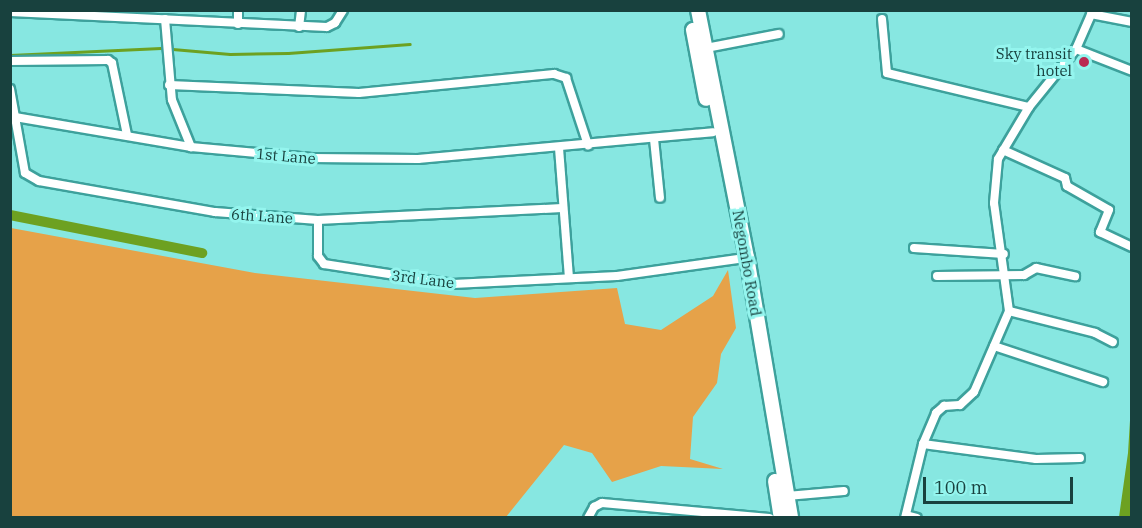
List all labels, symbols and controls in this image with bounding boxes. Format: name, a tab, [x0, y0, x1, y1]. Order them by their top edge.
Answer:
place label: Sky transit hotel	[996, 44, 1072, 79]
marker: Sky transit hotel	[1077, 55, 1091, 69]
street label: 1st Lane	[255, 144, 317, 168]
street label: 6th Lane	[231, 205, 293, 227]
street label: Negombo Road	[729, 209, 765, 317]
street label: 3rd Lane	[391, 266, 455, 292]
scale bar	[926, 465, 1076, 503]
text: 100 m	[934, 476, 988, 499]

